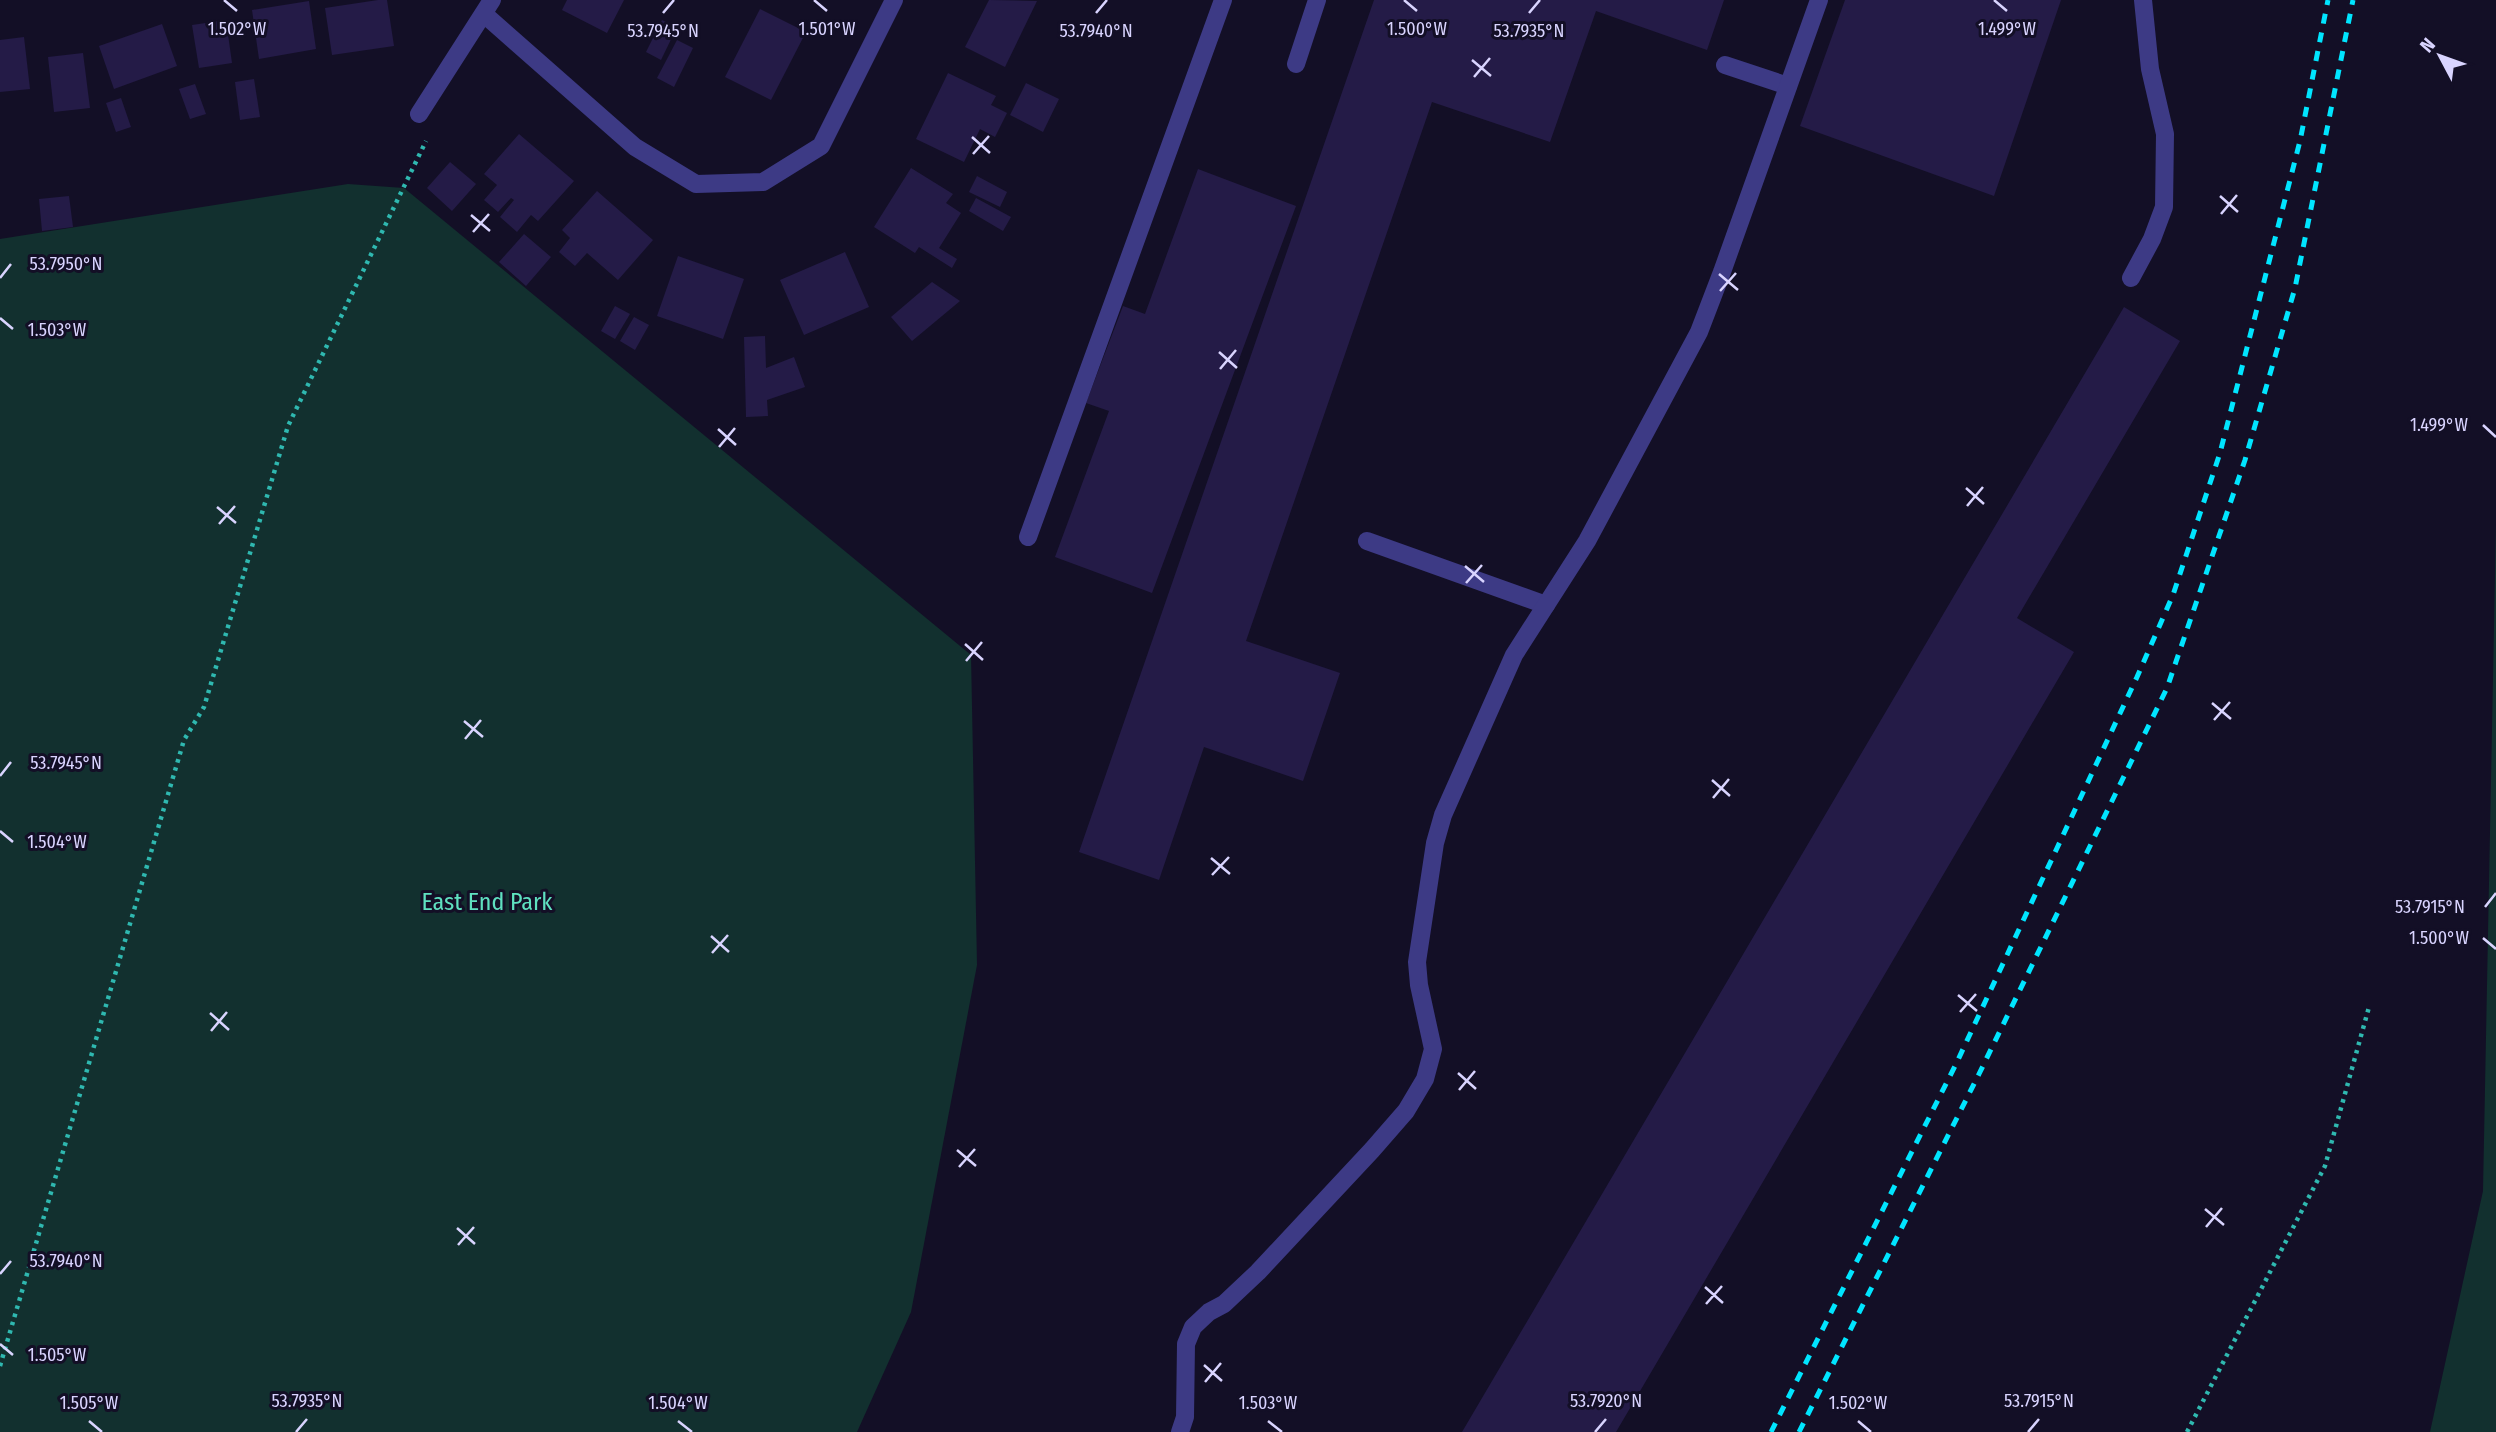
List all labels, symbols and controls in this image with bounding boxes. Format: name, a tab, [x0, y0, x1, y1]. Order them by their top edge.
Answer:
text: 1.502°W	[208, 18, 267, 40]
text: 1.501°W	[798, 18, 856, 40]
text: 1.500°W	[1387, 18, 1447, 40]
text: 1.499°W	[1978, 18, 2037, 40]
text: 53.7945°N	[627, 20, 699, 42]
text: 53.7940°N	[1059, 20, 1133, 42]
text: 53.7935°N	[1493, 20, 1565, 42]
north arrow	[2405, 21, 2475, 91]
text: N	[2415, 33, 2440, 57]
text: 53.7950°N	[30, 253, 102, 275]
text: 1.503°W	[28, 319, 87, 341]
text: 1.499°W	[2410, 414, 2469, 436]
text: 53.7945°N	[30, 752, 102, 774]
text: 1.504°W	[27, 831, 87, 853]
park label: East End Park	[421, 888, 553, 916]
text: 53.7915°N	[2395, 896, 2465, 918]
text: 1.500°W	[2409, 927, 2469, 949]
text: 53.7940°N	[29, 1250, 103, 1272]
text: 1.505°W	[28, 1344, 87, 1366]
text: 53.7935°N	[271, 1390, 343, 1412]
text: 53.7920°N	[1570, 1390, 1642, 1412]
text: 53.7915°N	[2004, 1390, 2074, 1412]
text: 1.505°W	[60, 1392, 119, 1414]
text: 1.504°W	[648, 1392, 708, 1414]
text: 1.503°W	[1239, 1392, 1298, 1414]
text: 1.502°W	[1829, 1392, 1888, 1414]

